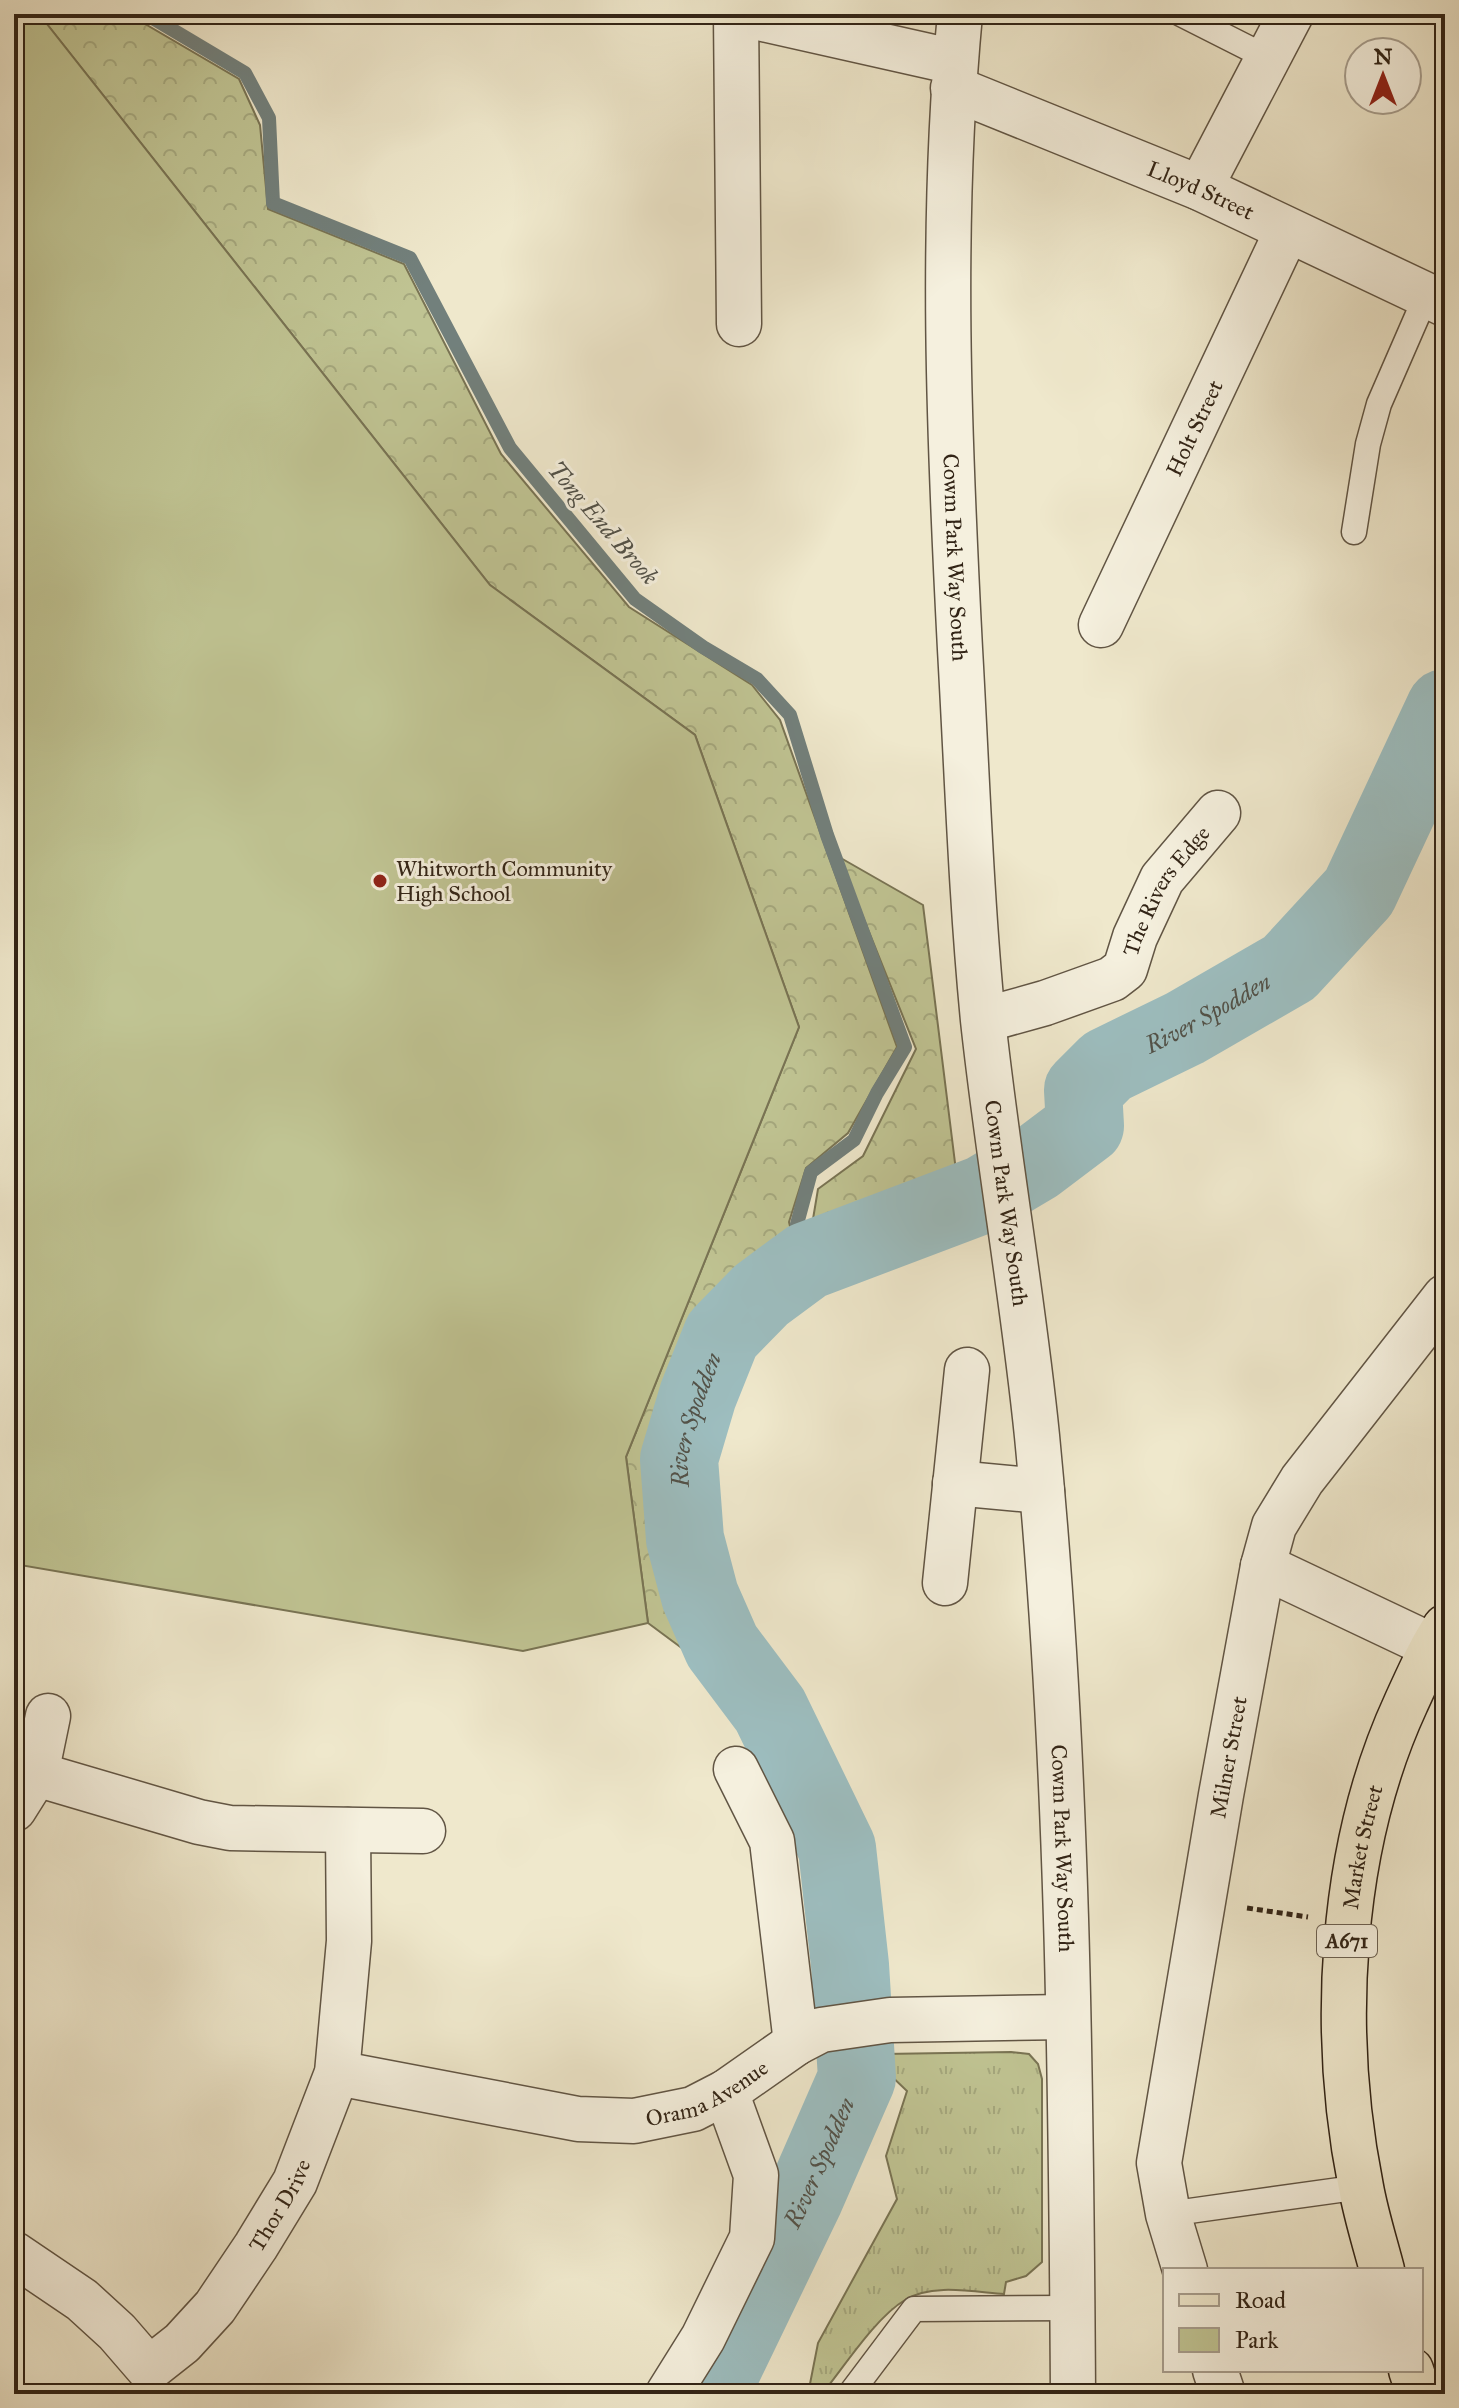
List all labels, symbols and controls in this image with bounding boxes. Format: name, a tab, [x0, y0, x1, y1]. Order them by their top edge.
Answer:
north arrow	[1343, 36, 1423, 116]
text: N	[1374, 43, 1393, 70]
street label: Lloyd Street	[1144, 155, 1259, 225]
street label: Holt Street	[1160, 375, 1228, 480]
street label: Cowm Park Way South	[938, 453, 974, 662]
water label: Tong End Brook	[541, 455, 665, 591]
street label: The Rivers Edge	[1116, 820, 1215, 959]
place label: Whitworth Community High School	[396, 855, 613, 907]
marker: Whitworth Community High School	[371, 872, 389, 890]
water label: River Spodden	[1139, 966, 1277, 1061]
street label: Cowm Park Way South	[979, 1098, 1035, 1308]
water label: River Spodden	[663, 1348, 729, 1489]
street label: Milner Street	[1204, 1694, 1252, 1820]
street label: Cowm Park Way South	[1046, 1744, 1080, 1953]
street label: Market Street	[1336, 1781, 1388, 1911]
road number: A671	[1317, 1925, 1377, 1957]
street label: Orama Avenue	[643, 2054, 773, 2132]
water label: River Spodden	[777, 2093, 862, 2234]
street label: Thor Drive	[242, 2155, 316, 2256]
legend	[1163, 2268, 1423, 2372]
text: Road	[1235, 2285, 1286, 2315]
text: Park	[1235, 2325, 1279, 2355]

